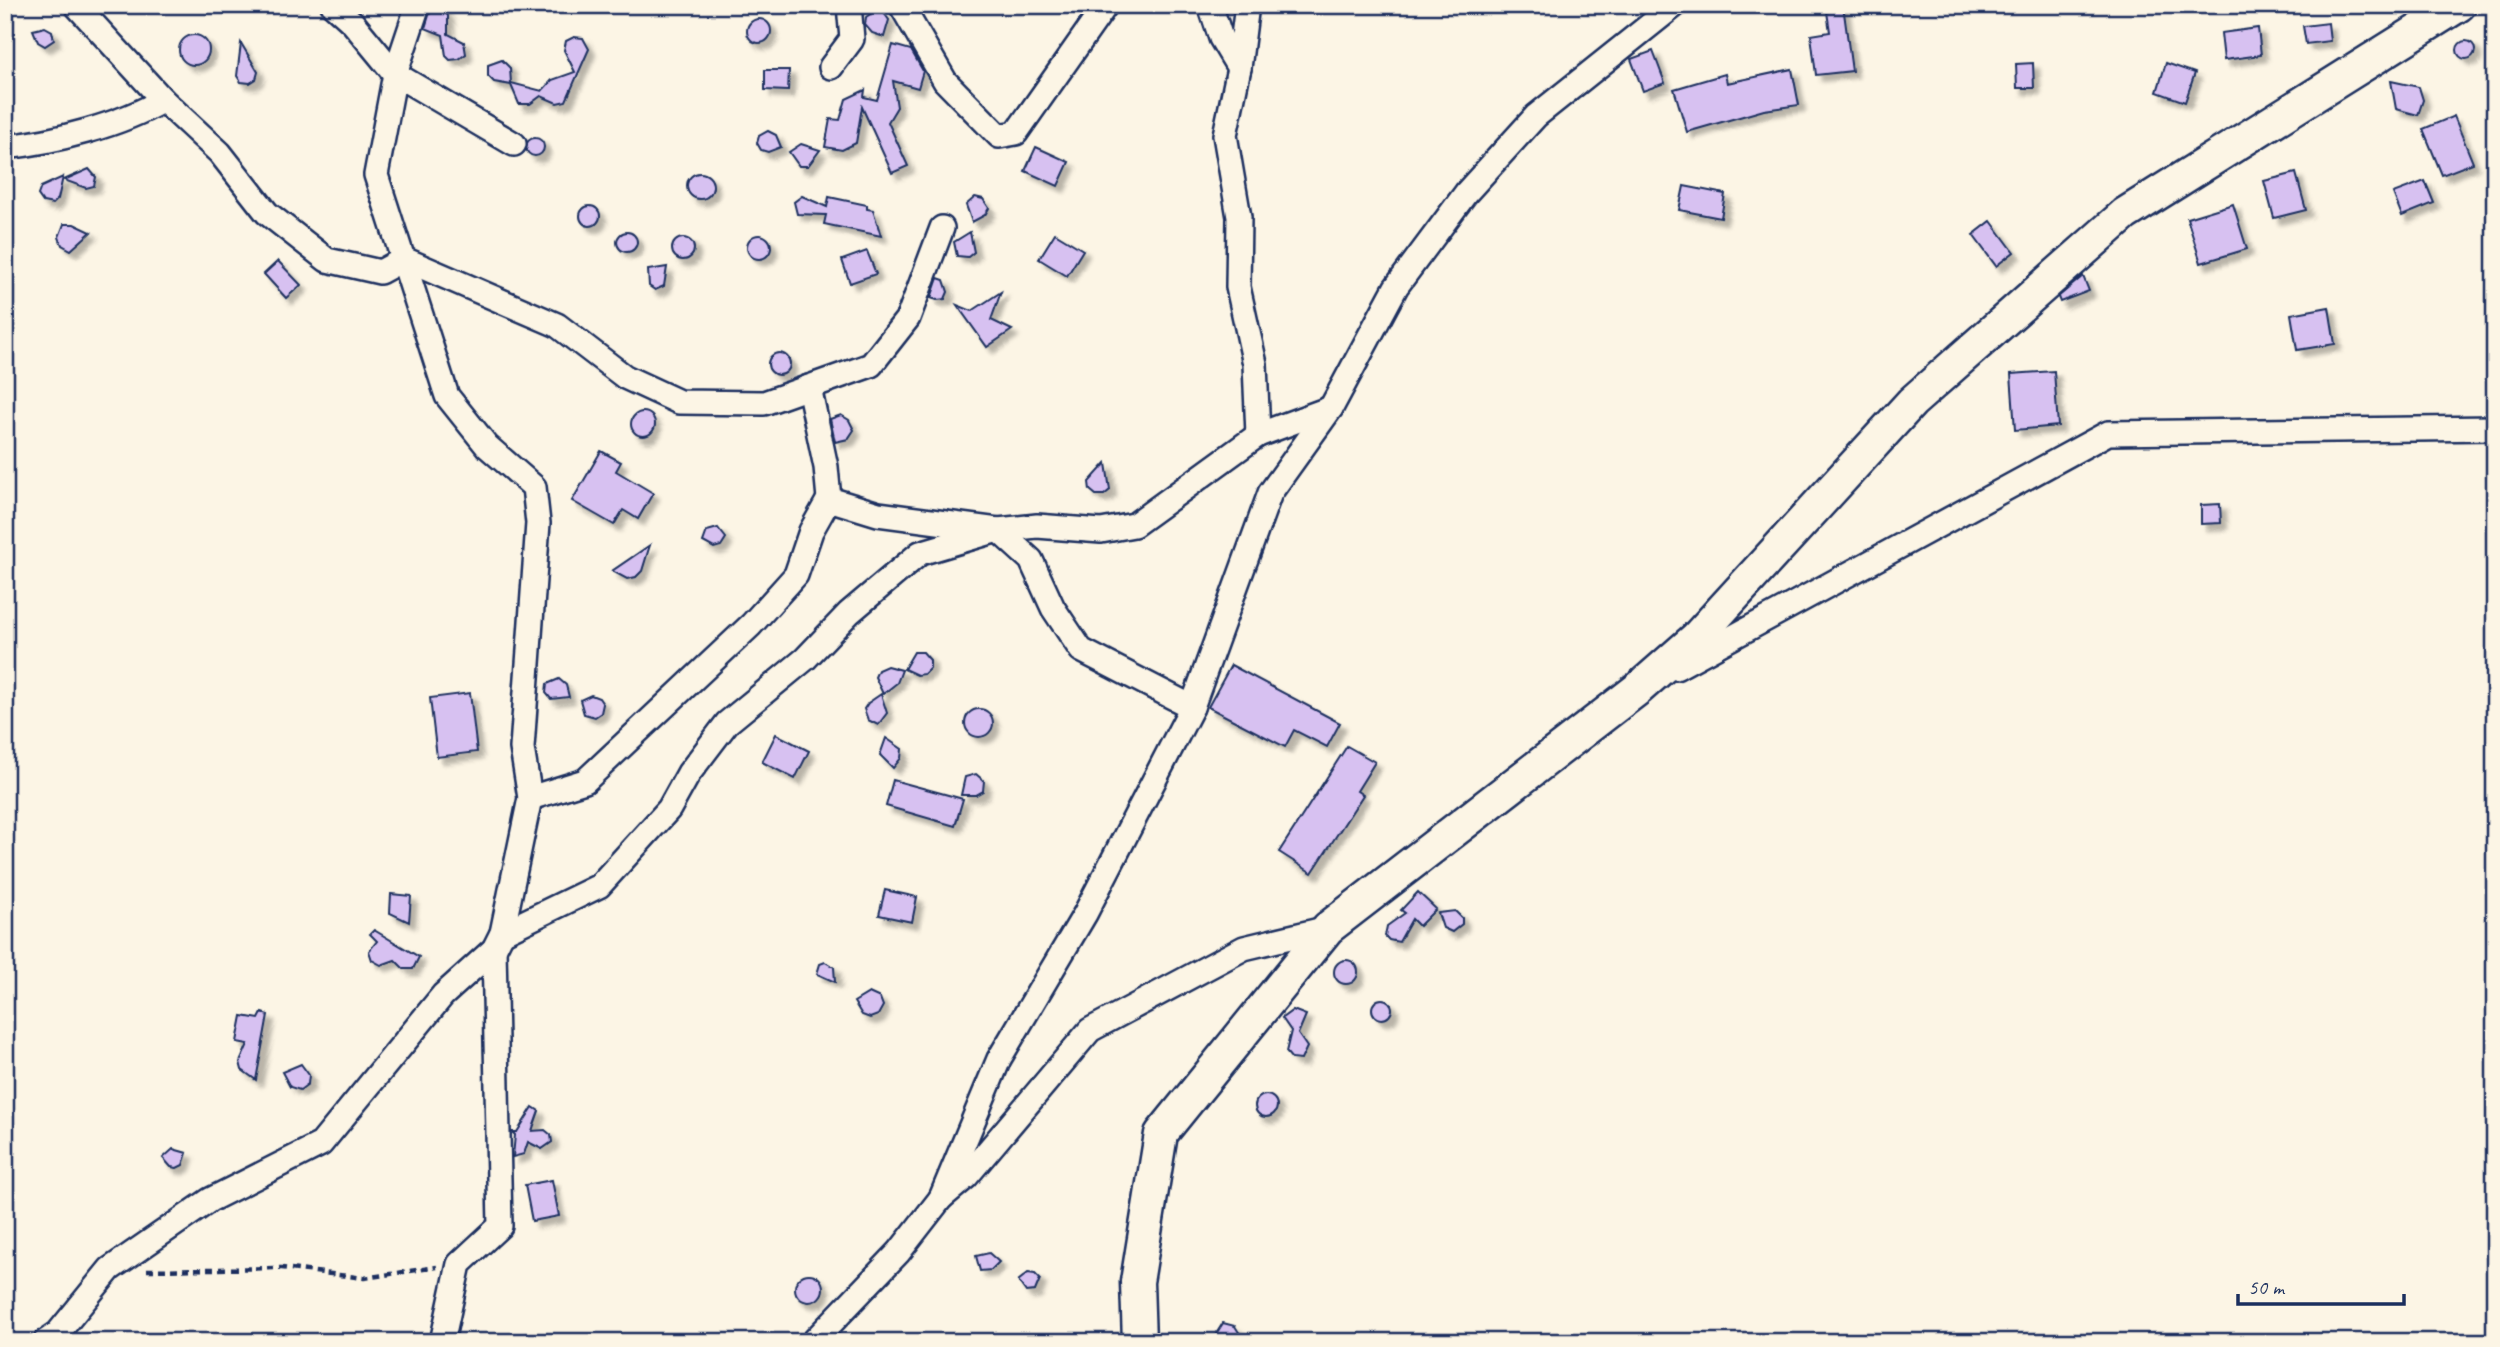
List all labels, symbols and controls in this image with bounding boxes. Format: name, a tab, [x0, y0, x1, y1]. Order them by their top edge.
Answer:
scale bar	[2238, 1263, 2404, 1307]
text: 50 m	[2248, 1274, 2286, 1300]

